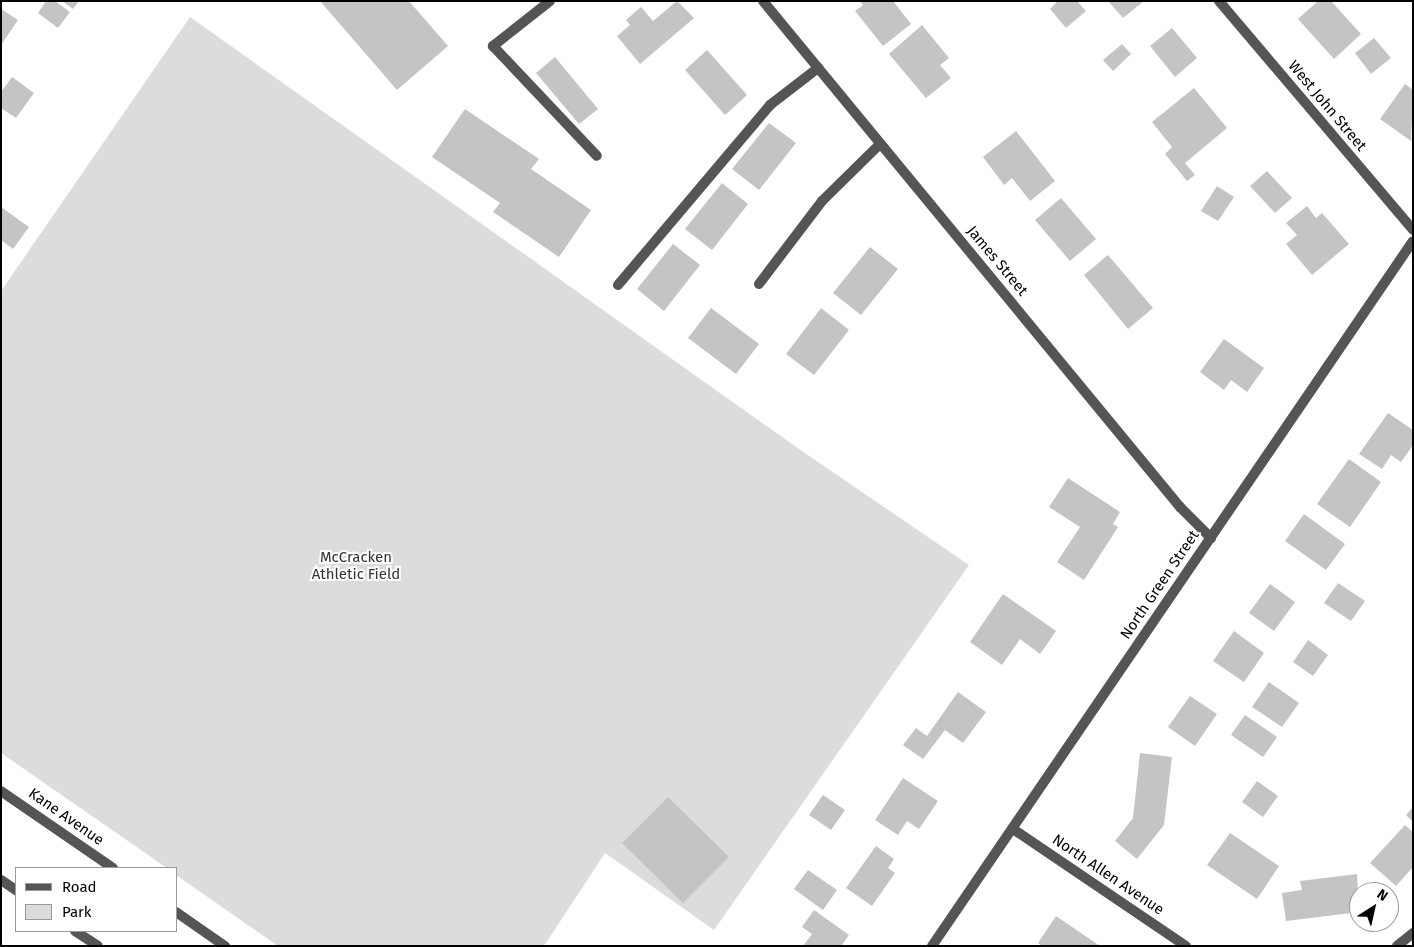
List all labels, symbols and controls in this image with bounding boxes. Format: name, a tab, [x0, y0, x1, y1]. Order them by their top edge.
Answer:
street label: West John Street	[1284, 57, 1370, 155]
street label: James Street	[963, 222, 1031, 300]
street label: North Green Street	[1117, 527, 1203, 643]
park label: McCracken Athletic Field	[312, 548, 400, 583]
street label: Kane Avenue	[25, 785, 107, 849]
street label: North Allen Avenue	[1049, 831, 1167, 919]
legend	[15, 867, 178, 932]
text: Road	[62, 878, 97, 896]
north arrow	[1349, 882, 1399, 932]
text: N	[1374, 885, 1391, 905]
text: Park	[62, 903, 92, 921]

